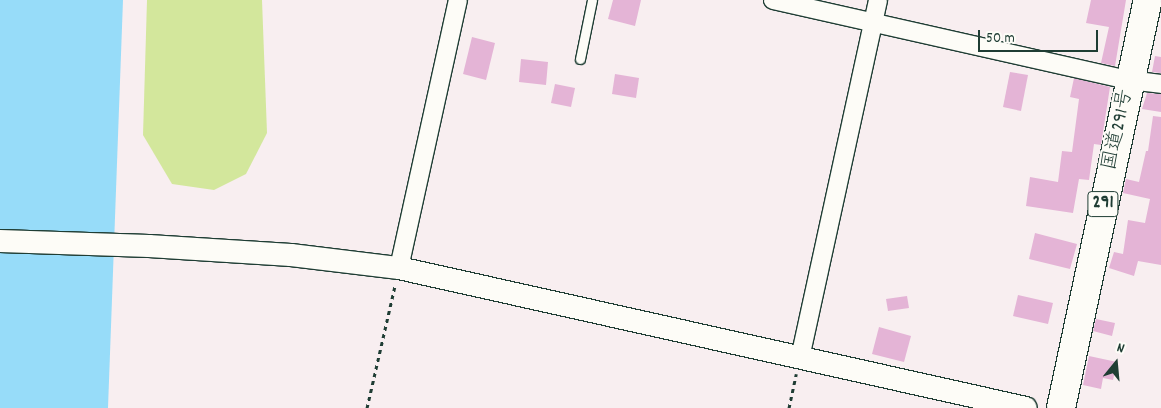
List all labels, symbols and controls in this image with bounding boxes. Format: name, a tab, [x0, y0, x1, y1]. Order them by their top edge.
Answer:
scale bar	[981, 20, 1101, 52]
text: 50 m	[986, 28, 1015, 50]
street label: 国道291号	[1099, 87, 1139, 173]
road number: 291	[1087, 188, 1119, 220]
north arrow	[1091, 338, 1141, 388]
text: N	[1114, 338, 1127, 359]

